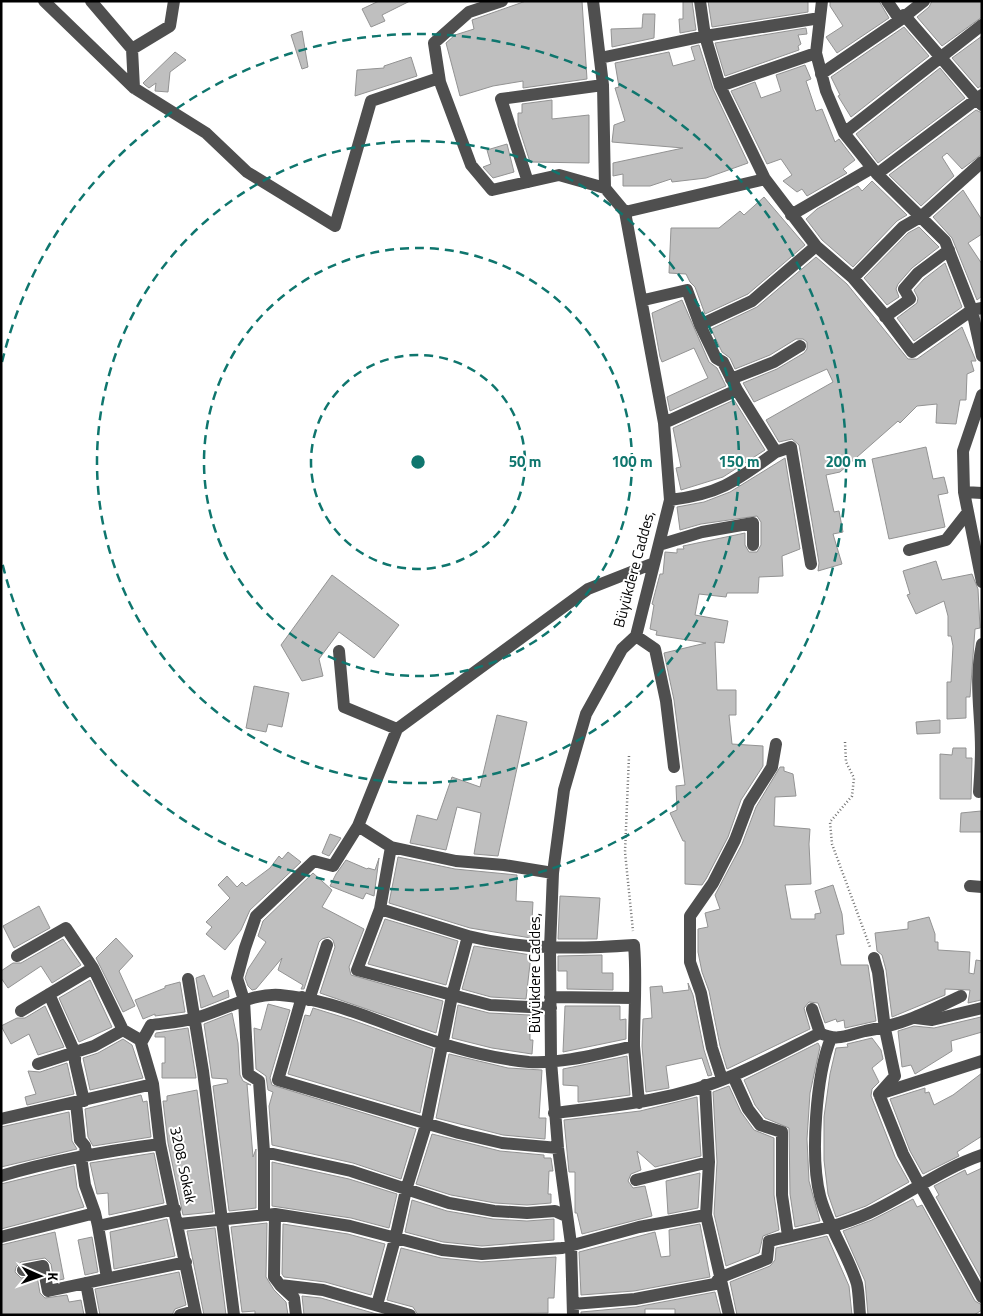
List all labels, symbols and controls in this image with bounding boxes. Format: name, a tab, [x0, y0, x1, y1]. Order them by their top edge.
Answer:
text: 50 m	[509, 450, 541, 473]
text: 100 m	[611, 450, 653, 473]
text: 150 m	[718, 450, 760, 473]
text: 200 m	[825, 450, 867, 473]
centre of rings	[409, 453, 427, 471]
street label: Büyükdere Caddes,	[607, 508, 660, 630]
street label: Büyükdere Caddes,	[523, 913, 546, 1033]
street label: 3208. Sokak	[164, 1124, 203, 1205]
north arrow	[15, 1251, 65, 1301]
text: K	[43, 1272, 64, 1282]

